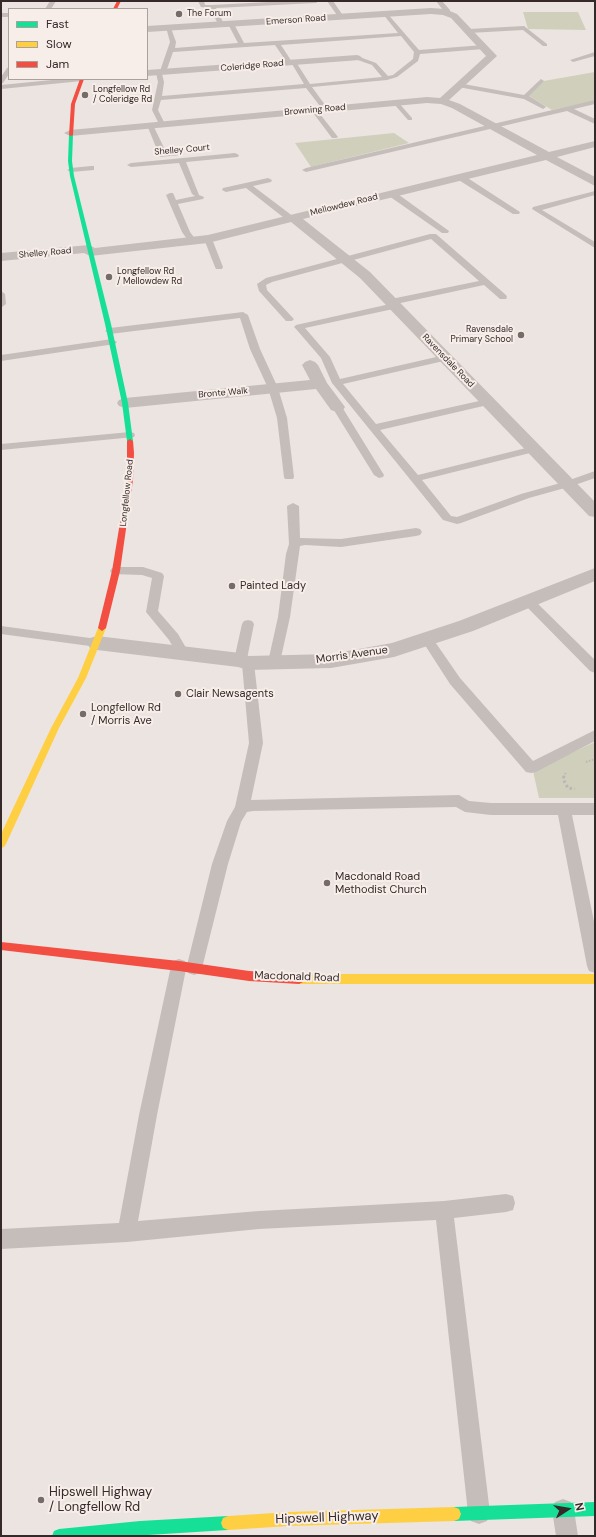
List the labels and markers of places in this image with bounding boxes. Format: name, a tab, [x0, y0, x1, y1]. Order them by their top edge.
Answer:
marker: The Forum	[174, 9, 184, 19]
place label: The Forum	[187, 9, 231, 19]
place label: Longfellow Rd / Coleridge Rd	[93, 85, 152, 106]
marker: Longfellow Rd / Coleridge Rd	[80, 90, 90, 100]
place label: Longfellow Rd / Mellowdew Rd	[117, 267, 182, 288]
marker: Longfellow Rd / Mellowdew Rd	[104, 272, 114, 282]
place label: Ravensdale Primary School	[450, 325, 513, 346]
marker: Ravensdale Primary School	[516, 330, 526, 340]
place label: Painted Lady	[240, 579, 306, 593]
marker: Painted Lady	[227, 581, 237, 591]
place label: Clair Newsagents	[186, 687, 274, 701]
marker: Clair Newsagents	[173, 689, 183, 699]
place label: Longfellow Rd / Morris Ave	[91, 701, 161, 727]
marker: Longfellow Rd / Morris Ave	[78, 709, 88, 719]
place label: Macdonald Road Methodist Church	[335, 870, 427, 896]
marker: Macdonald Road Methodist Church	[322, 878, 332, 888]
place label: Hipswell Highway / Longfellow Rd	[49, 1485, 152, 1516]
marker: Hipswell Highway / Longfellow Rd	[36, 1495, 46, 1505]

